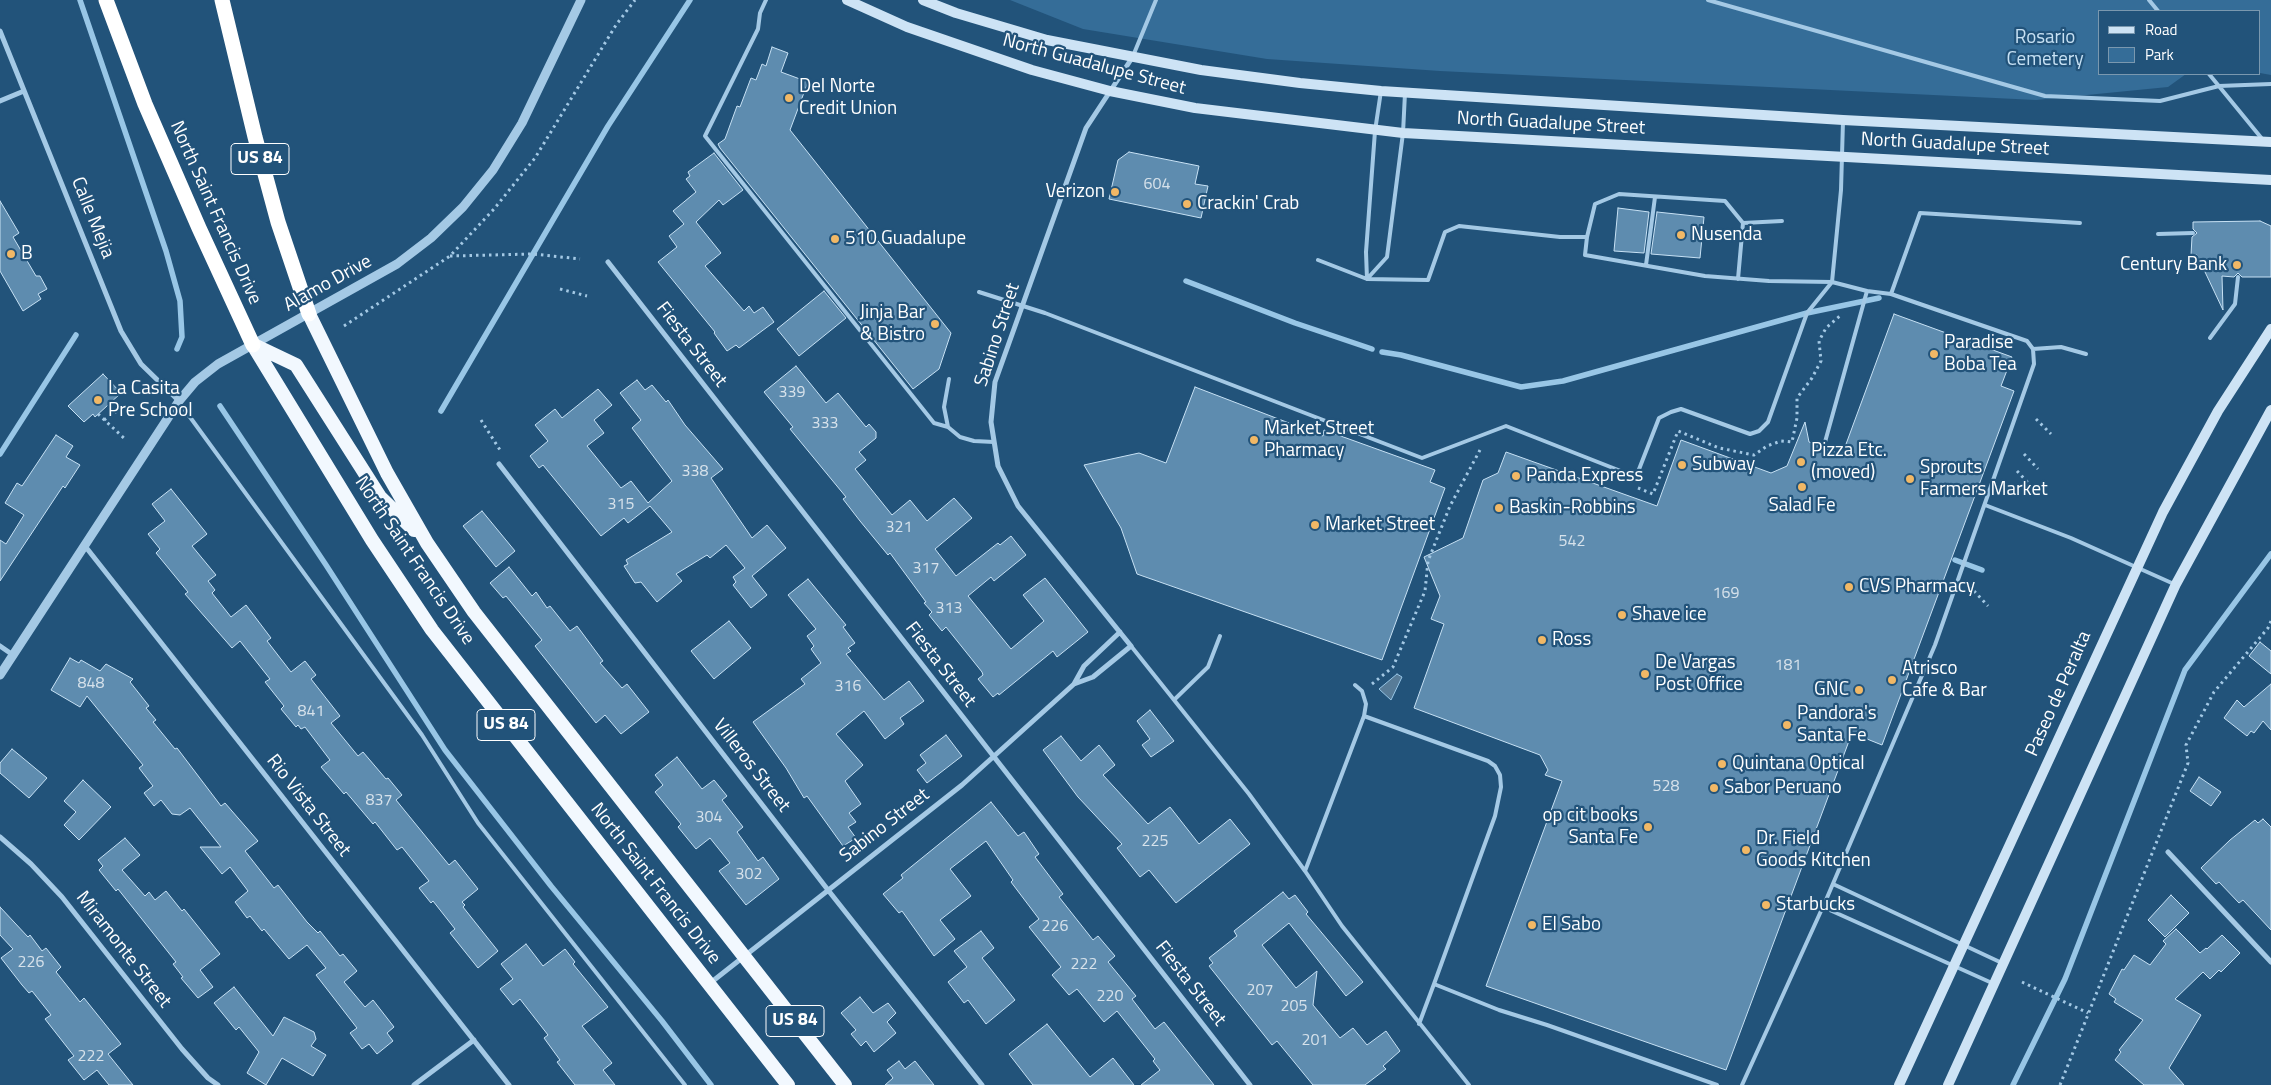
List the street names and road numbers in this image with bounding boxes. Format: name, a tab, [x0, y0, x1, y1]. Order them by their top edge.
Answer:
street label: North Guadalupe Street	[1000, 30, 1188, 100]
street label: North Guadalupe Street	[1456, 108, 1646, 140]
street label: North Saint Francis Drive	[164, 118, 266, 308]
street label: North Guadalupe Street	[1860, 129, 2050, 161]
road number: US 84	[231, 144, 289, 174]
street label: Calle Mejia	[65, 174, 119, 262]
street label: Alamo Drive	[280, 251, 376, 317]
street label: Sabino Street	[971, 280, 1025, 390]
street label: Fiesta Street	[651, 298, 731, 392]
street label: North Saint Francis Drive	[349, 472, 479, 650]
street label: Fiesta Street	[900, 618, 980, 712]
street label: Paseo de Peralta	[2021, 628, 2097, 760]
road number: US 84	[477, 710, 535, 740]
street label: Villeros Street	[708, 715, 794, 817]
street label: Rio Vista Street	[261, 750, 355, 862]
street label: Sabino Street	[836, 784, 934, 868]
street label: North Saint Francis Drive	[585, 799, 725, 969]
street label: Miramonte Street	[70, 887, 176, 1013]
street label: Fiesta Street	[1150, 937, 1230, 1031]
road number: US 84	[766, 1006, 824, 1036]

